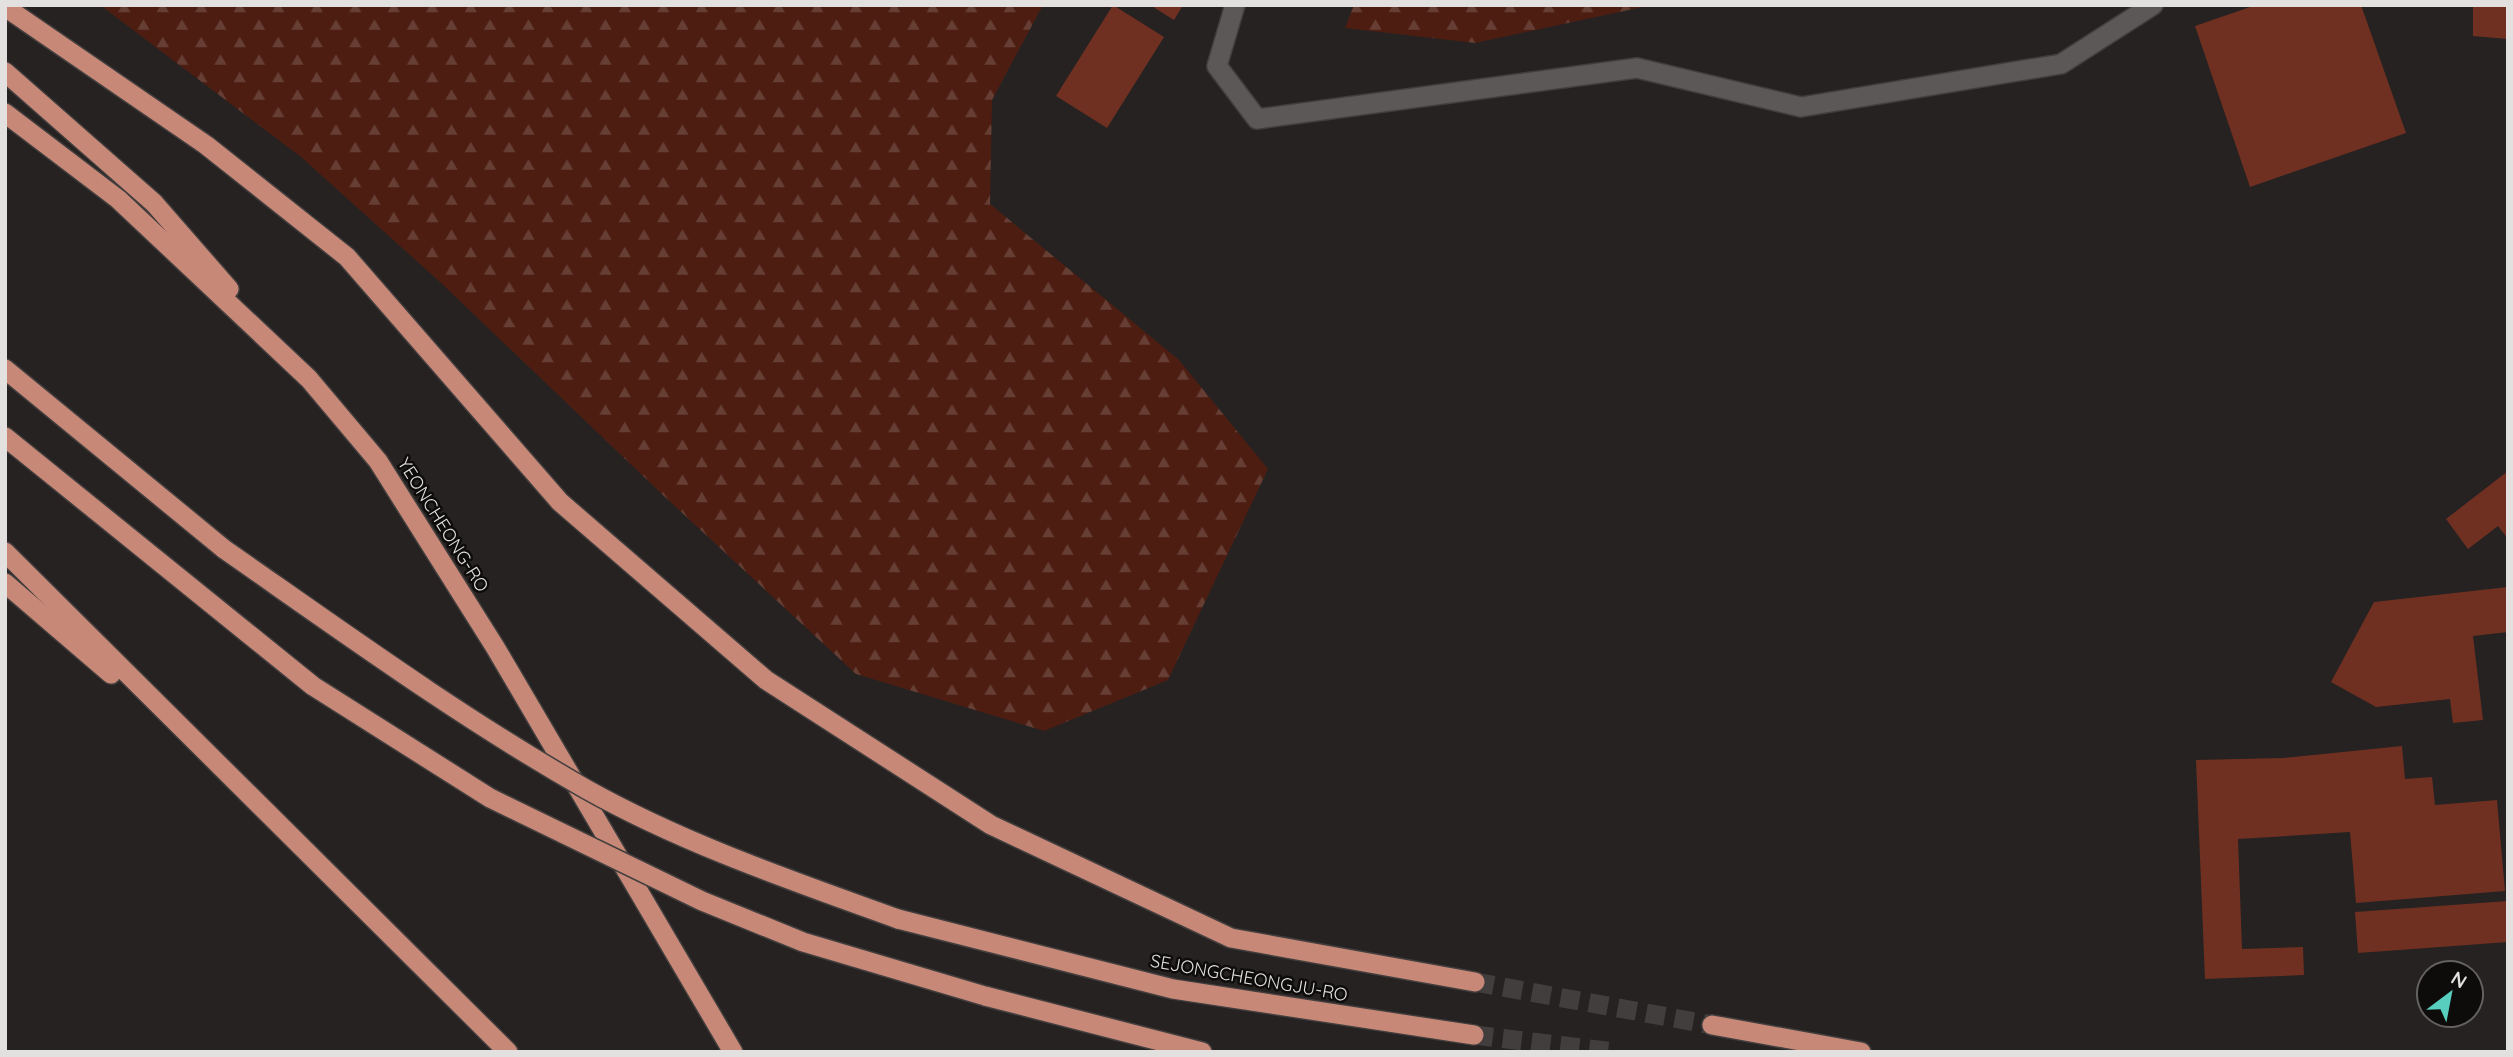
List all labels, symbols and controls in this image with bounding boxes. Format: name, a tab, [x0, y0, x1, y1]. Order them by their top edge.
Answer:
street label: YEONCHEONG-RO	[393, 453, 494, 596]
street label: SEJONGCHEONGJU-RO	[1149, 949, 1350, 1006]
north arrow	[2415, 959, 2485, 1029]
text: N	[2447, 966, 2471, 993]

